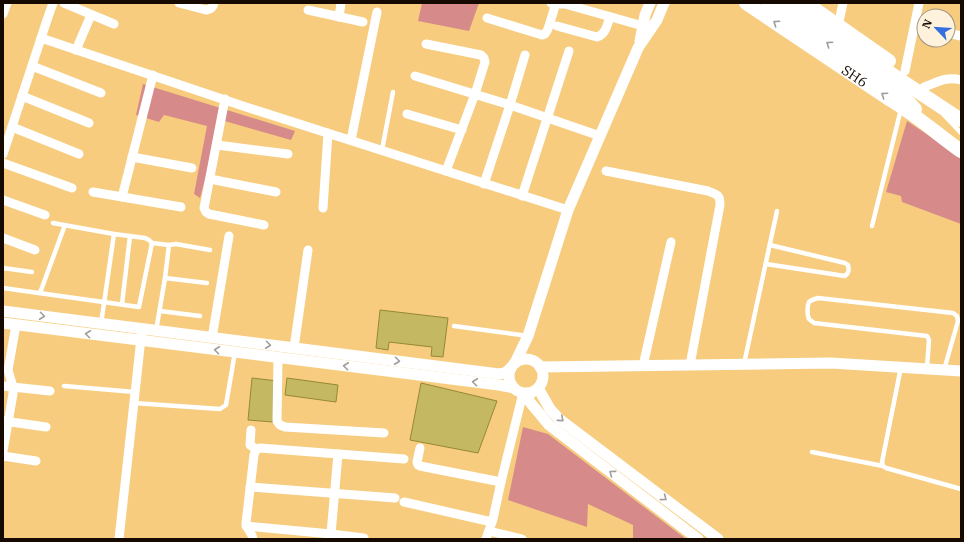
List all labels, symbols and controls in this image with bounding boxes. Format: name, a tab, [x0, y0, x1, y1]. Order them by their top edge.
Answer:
north arrow	[916, 8, 956, 48]
text: N	[919, 17, 935, 31]
one-way arrow	[773, 20, 780, 28]
one-way arrow	[826, 41, 833, 49]
street label: SH6	[838, 61, 871, 91]
one-way arrow	[881, 93, 888, 100]
one-way arrow	[39, 311, 45, 320]
one-way arrow	[85, 330, 91, 339]
one-way arrow	[265, 340, 271, 349]
one-way arrow	[214, 346, 220, 355]
one-way arrow	[394, 357, 400, 366]
one-way arrow	[343, 362, 349, 371]
one-way arrow	[472, 378, 478, 387]
one-way arrow	[556, 415, 563, 422]
one-way arrow	[609, 471, 616, 478]
one-way arrow	[659, 493, 666, 500]

